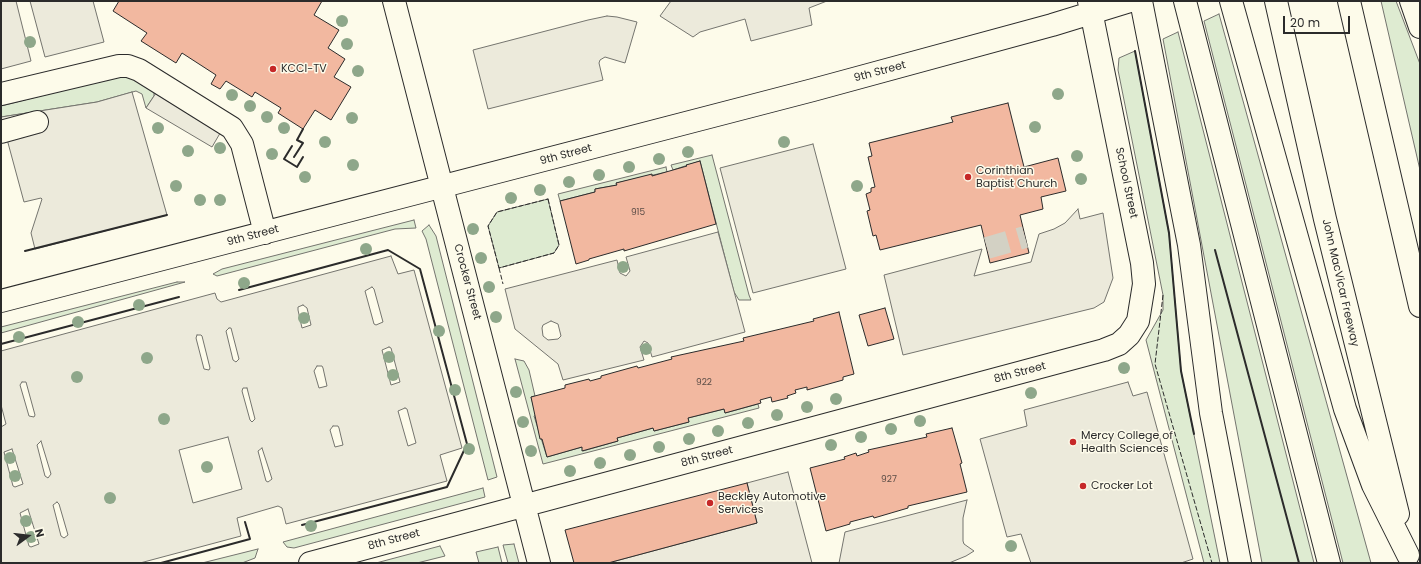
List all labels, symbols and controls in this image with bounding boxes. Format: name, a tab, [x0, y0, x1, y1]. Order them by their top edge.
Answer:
scale bar	[1285, 8, 1352, 34]
text: 20 m	[1290, 14, 1320, 31]
street label: 9th Street	[853, 59, 907, 85]
place label: KCCI-TV	[281, 62, 327, 76]
marker: KCCI-TV	[268, 64, 278, 74]
street label: 9th Street	[539, 142, 593, 168]
street label: School Street	[1112, 146, 1140, 220]
place label: Corinthian Baptist Church	[976, 164, 1057, 190]
marker: Corinthian Baptist Church	[963, 172, 973, 182]
house number: 915	[631, 208, 645, 218]
street label: John MacVicar Freeway	[1319, 218, 1361, 348]
street label: 9th Street	[226, 223, 280, 249]
street label: Crocker Street	[451, 243, 483, 321]
street label: 8th Street	[993, 360, 1047, 386]
house number: 922	[696, 378, 712, 388]
place label: Mercy College of Health Sciences	[1081, 429, 1173, 455]
marker: Mercy College of Health Sciences	[1068, 437, 1078, 447]
street label: 8th Street	[680, 444, 734, 470]
house number: 927	[881, 475, 897, 485]
place label: Crocker Lot	[1091, 479, 1153, 493]
marker: Crocker Lot	[1078, 481, 1088, 491]
place label: Beckley Automotive Services	[718, 490, 826, 516]
marker: Beckley Automotive Services	[705, 498, 715, 508]
north arrow	[8, 516, 48, 556]
text: N	[31, 527, 48, 539]
street label: 8th Street	[367, 527, 421, 553]

